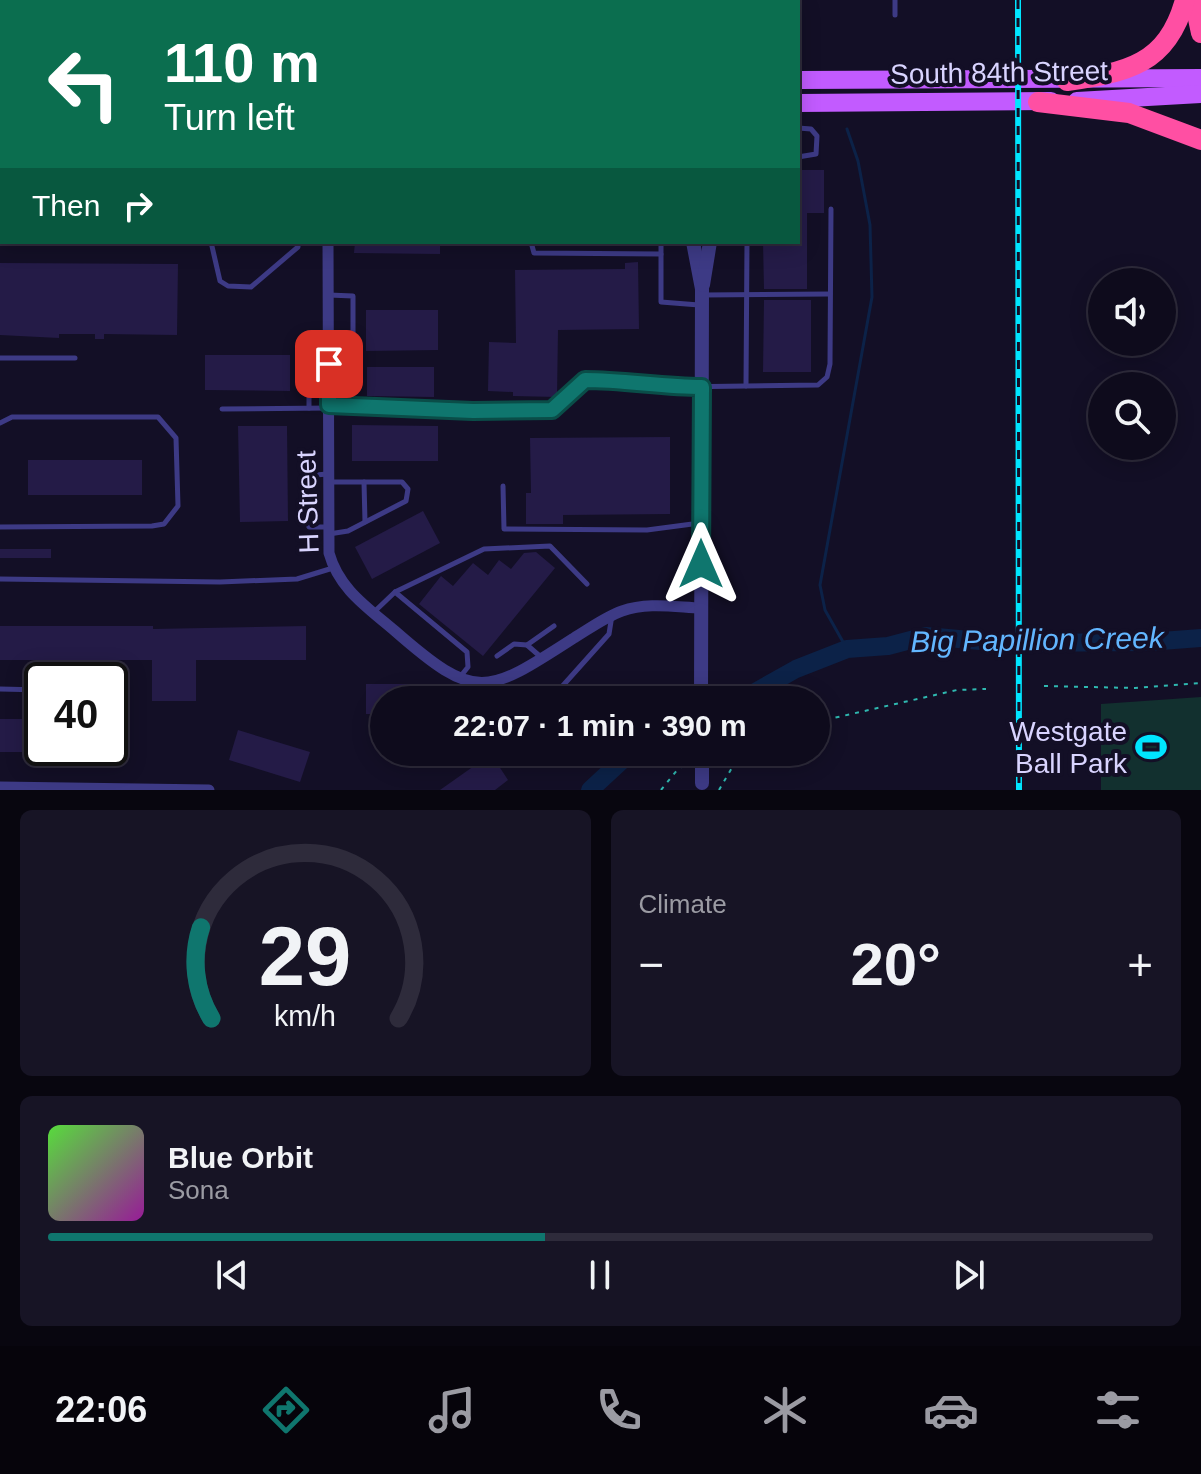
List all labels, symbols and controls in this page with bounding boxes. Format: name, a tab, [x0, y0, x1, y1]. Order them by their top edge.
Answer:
text: 110 m	[164, 31, 320, 94]
icon: left	[32, 32, 136, 136]
street label: South 84th Street	[890, 55, 1108, 90]
text: Turn left	[164, 97, 295, 138]
icon: right	[116, 184, 160, 228]
text: Then	[32, 189, 100, 222]
map controls	[1088, 268, 1176, 460]
button: sound	[1088, 268, 1176, 356]
pin	[295, 330, 363, 398]
icon: arrive	[307, 342, 351, 386]
button: search	[1088, 372, 1176, 460]
street label: H Street	[290, 450, 325, 554]
position arrow	[659, 522, 743, 606]
water label: Big Papillion Creek	[910, 621, 1166, 658]
speed limit sign: 40	[24, 662, 128, 766]
text: 22:07 · 1 min · 390 m	[453, 709, 747, 742]
place label: Westgate Ball Park	[1009, 716, 1128, 779]
sports icon: Westgate Ball Park	[1134, 730, 1168, 764]
text: Climate	[639, 889, 727, 919]
text: 29	[259, 910, 352, 1003]
text: 20°	[850, 931, 941, 998]
text: −	[639, 940, 664, 989]
text: +	[1127, 940, 1153, 989]
text: km/h	[274, 1000, 336, 1032]
text: Blue Orbit	[168, 1141, 313, 1174]
text: Sona	[168, 1175, 229, 1205]
icon: previous	[210, 1253, 254, 1297]
icon: pause	[578, 1253, 622, 1297]
icon: next	[947, 1253, 991, 1297]
icon: directions	[258, 1382, 314, 1438]
icon: music	[424, 1382, 480, 1438]
icon: phone	[591, 1382, 647, 1438]
icon: climate	[757, 1382, 813, 1438]
icon: car	[923, 1382, 979, 1438]
icon: filters	[1090, 1382, 1146, 1438]
text: 22:06	[55, 1389, 147, 1430]

